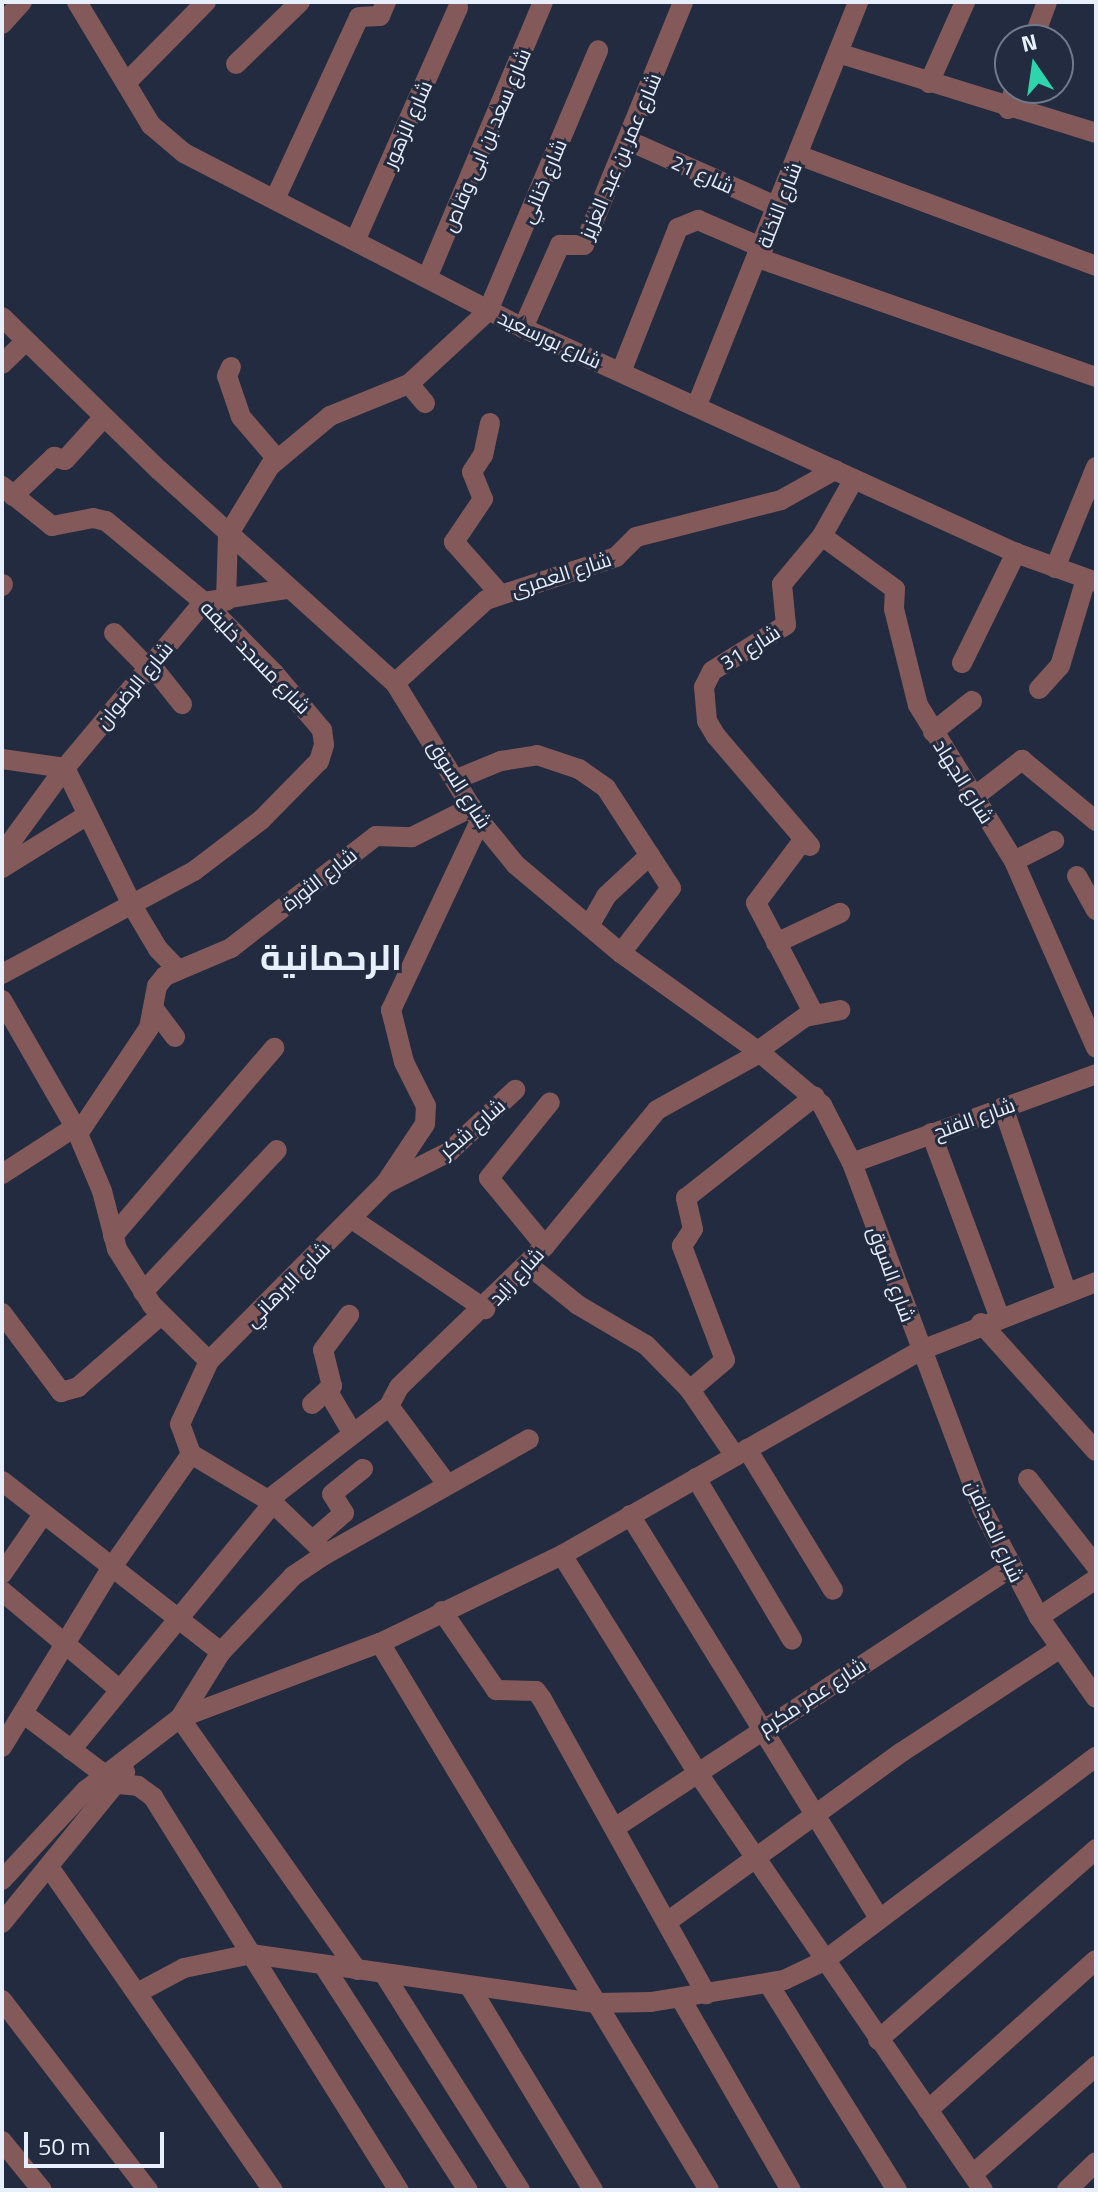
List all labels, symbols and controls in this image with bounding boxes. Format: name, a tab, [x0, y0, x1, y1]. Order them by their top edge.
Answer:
north arrow	[994, 24, 1074, 104]
text: N	[1018, 24, 1040, 61]
street label: شارع سعد بن ابى وقاص	[437, 45, 535, 235]
street label: شارع عمر بن عبد العزيز	[574, 69, 666, 243]
street label: شارع الزهور	[377, 77, 437, 171]
street label: شارع خناني	[515, 135, 571, 227]
street label: شارع 21	[668, 150, 738, 198]
street label: شارع النخلة	[752, 159, 806, 251]
street label: شارع بورسعيد	[495, 305, 605, 373]
street label: شارع العمرى	[508, 546, 614, 602]
street label: شارع مسجد خليفه	[196, 596, 316, 718]
street label: شارع 31	[716, 619, 784, 675]
street label: شارع الرضوان	[91, 636, 177, 734]
street label: شارع الجهاد	[929, 734, 999, 828]
street label: شارع السوق	[423, 735, 497, 833]
street label: شارع الثورة	[277, 842, 361, 916]
district label: الرحمانية	[260, 935, 402, 979]
street label: شارع الفتح	[930, 1092, 1018, 1144]
street label: شارع شكر	[434, 1093, 510, 1163]
street label: شارع السوق	[864, 1223, 920, 1325]
street label: شارع البرهاني	[239, 1236, 335, 1332]
street label: شارع زايد	[483, 1242, 549, 1310]
street label: شارع المدافن	[961, 1476, 1029, 1586]
street label: شارع عمر مكرم	[754, 1652, 870, 1740]
scale bar	[28, 2116, 168, 2166]
text: 50 m	[38, 2128, 90, 2164]

